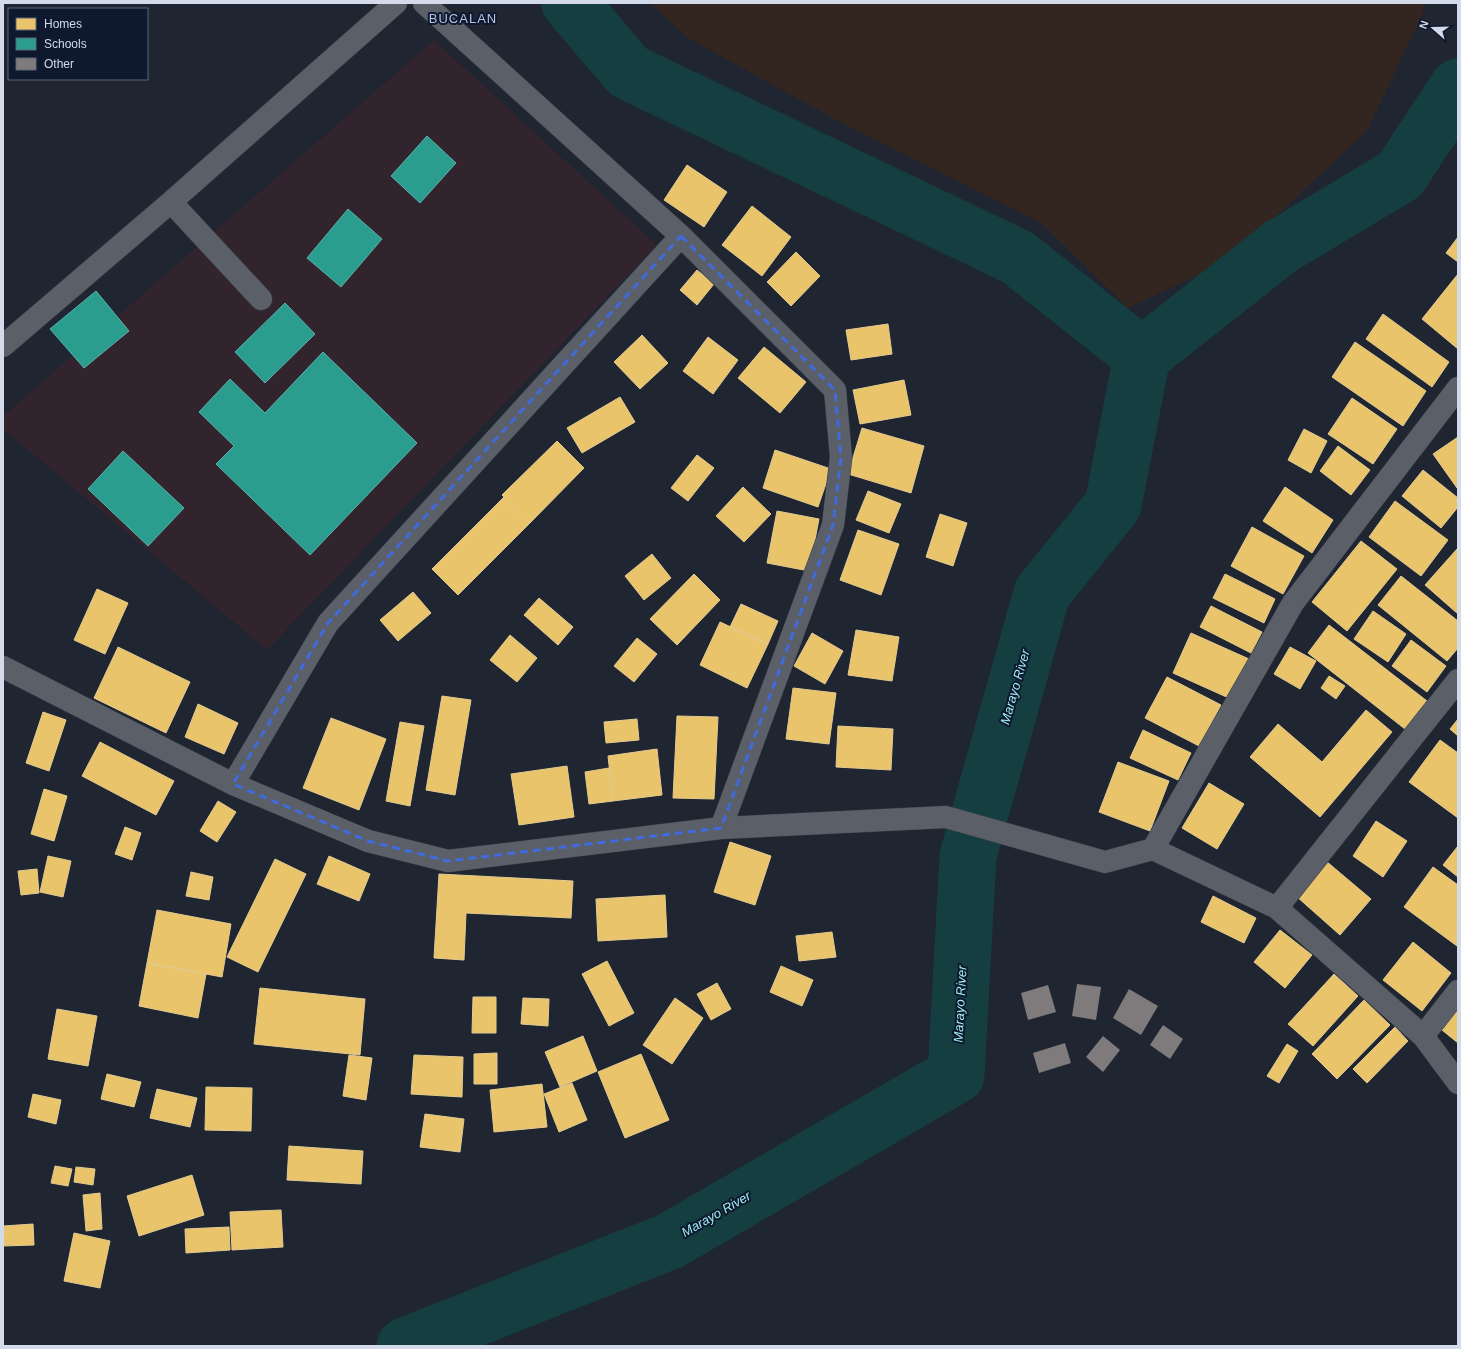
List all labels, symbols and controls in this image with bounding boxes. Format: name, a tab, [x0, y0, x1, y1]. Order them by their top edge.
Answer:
legend	[8, 8, 148, 80]
north arrow	[1413, 8, 1453, 48]
district label: BUCALAN	[429, 11, 497, 26]
text: Homes	[44, 17, 82, 31]
text: N	[1417, 19, 1431, 30]
text: Schools	[44, 37, 87, 51]
text: Other	[44, 57, 74, 71]
water label: Marayo River	[997, 647, 1033, 726]
water label: Marayo River	[950, 964, 970, 1043]
water label: Marayo River	[679, 1188, 754, 1240]

